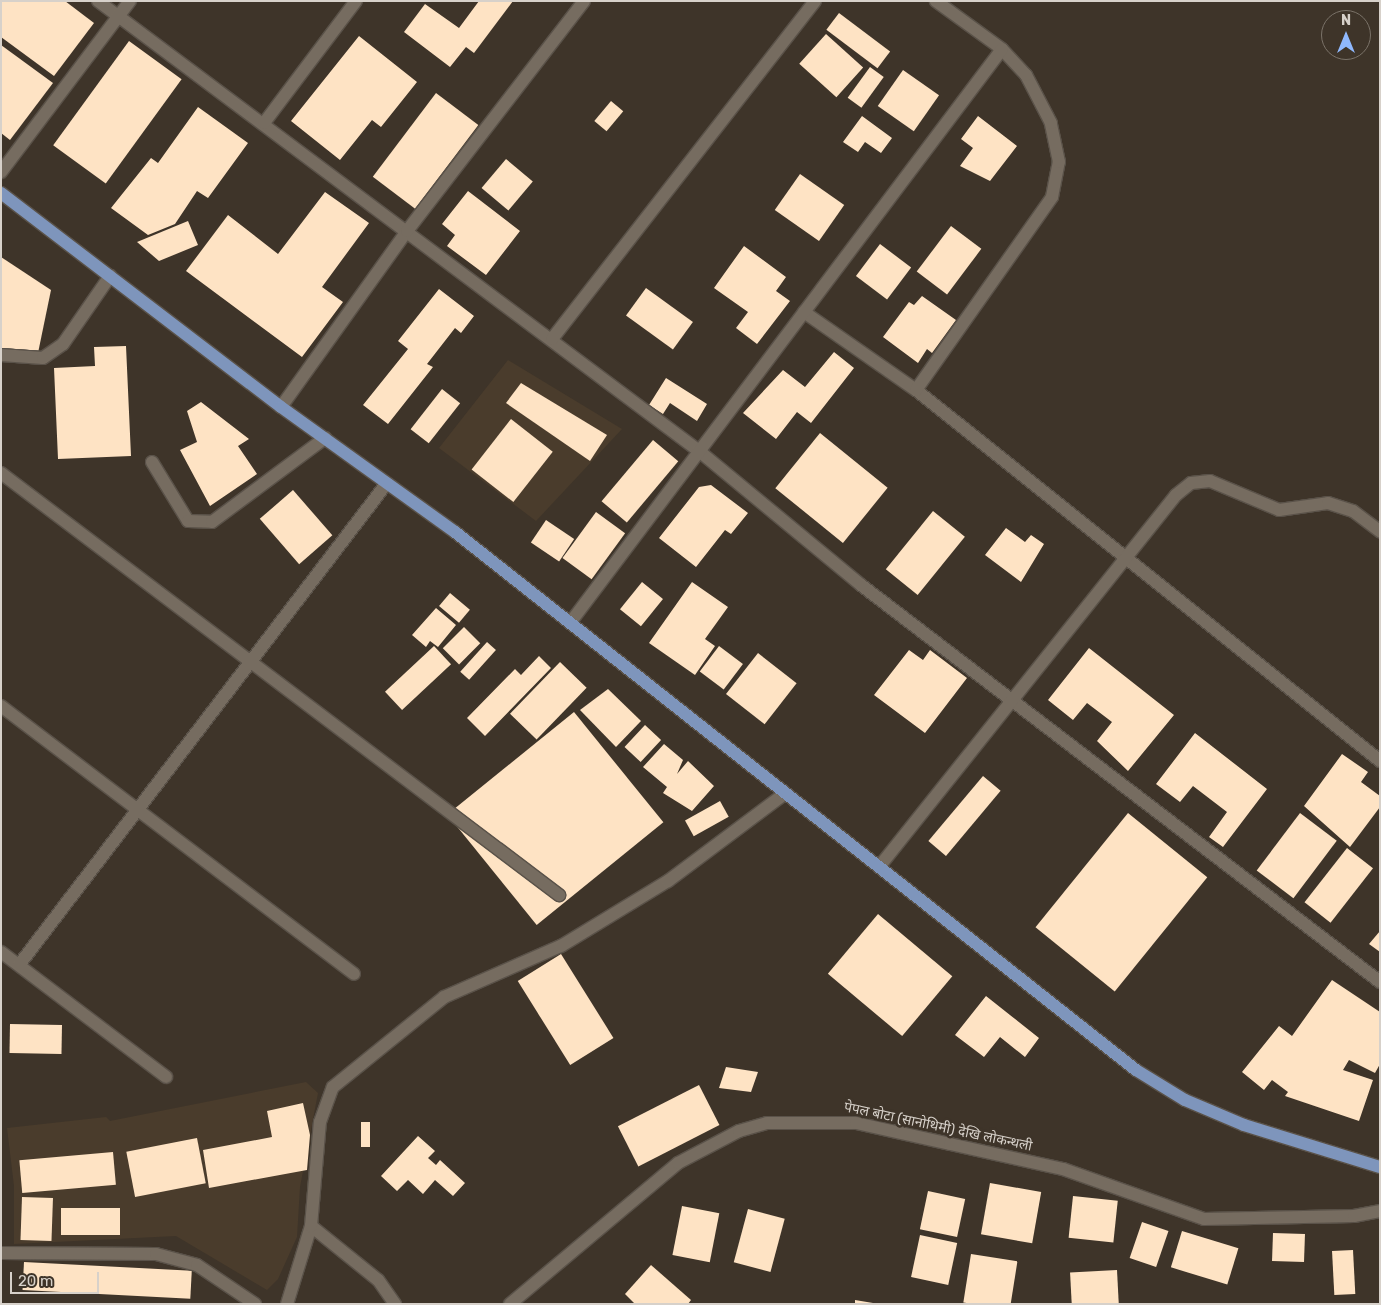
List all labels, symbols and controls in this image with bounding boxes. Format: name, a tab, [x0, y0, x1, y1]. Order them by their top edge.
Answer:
north arrow	[1321, 10, 1371, 60]
text: N	[1341, 12, 1351, 29]
street label: पेपल बोटा (सानोथिमी) देखि लोकन्थली	[842, 1099, 1034, 1155]
scale bar	[12, 1262, 101, 1294]
text: 20 m	[18, 1272, 53, 1290]

